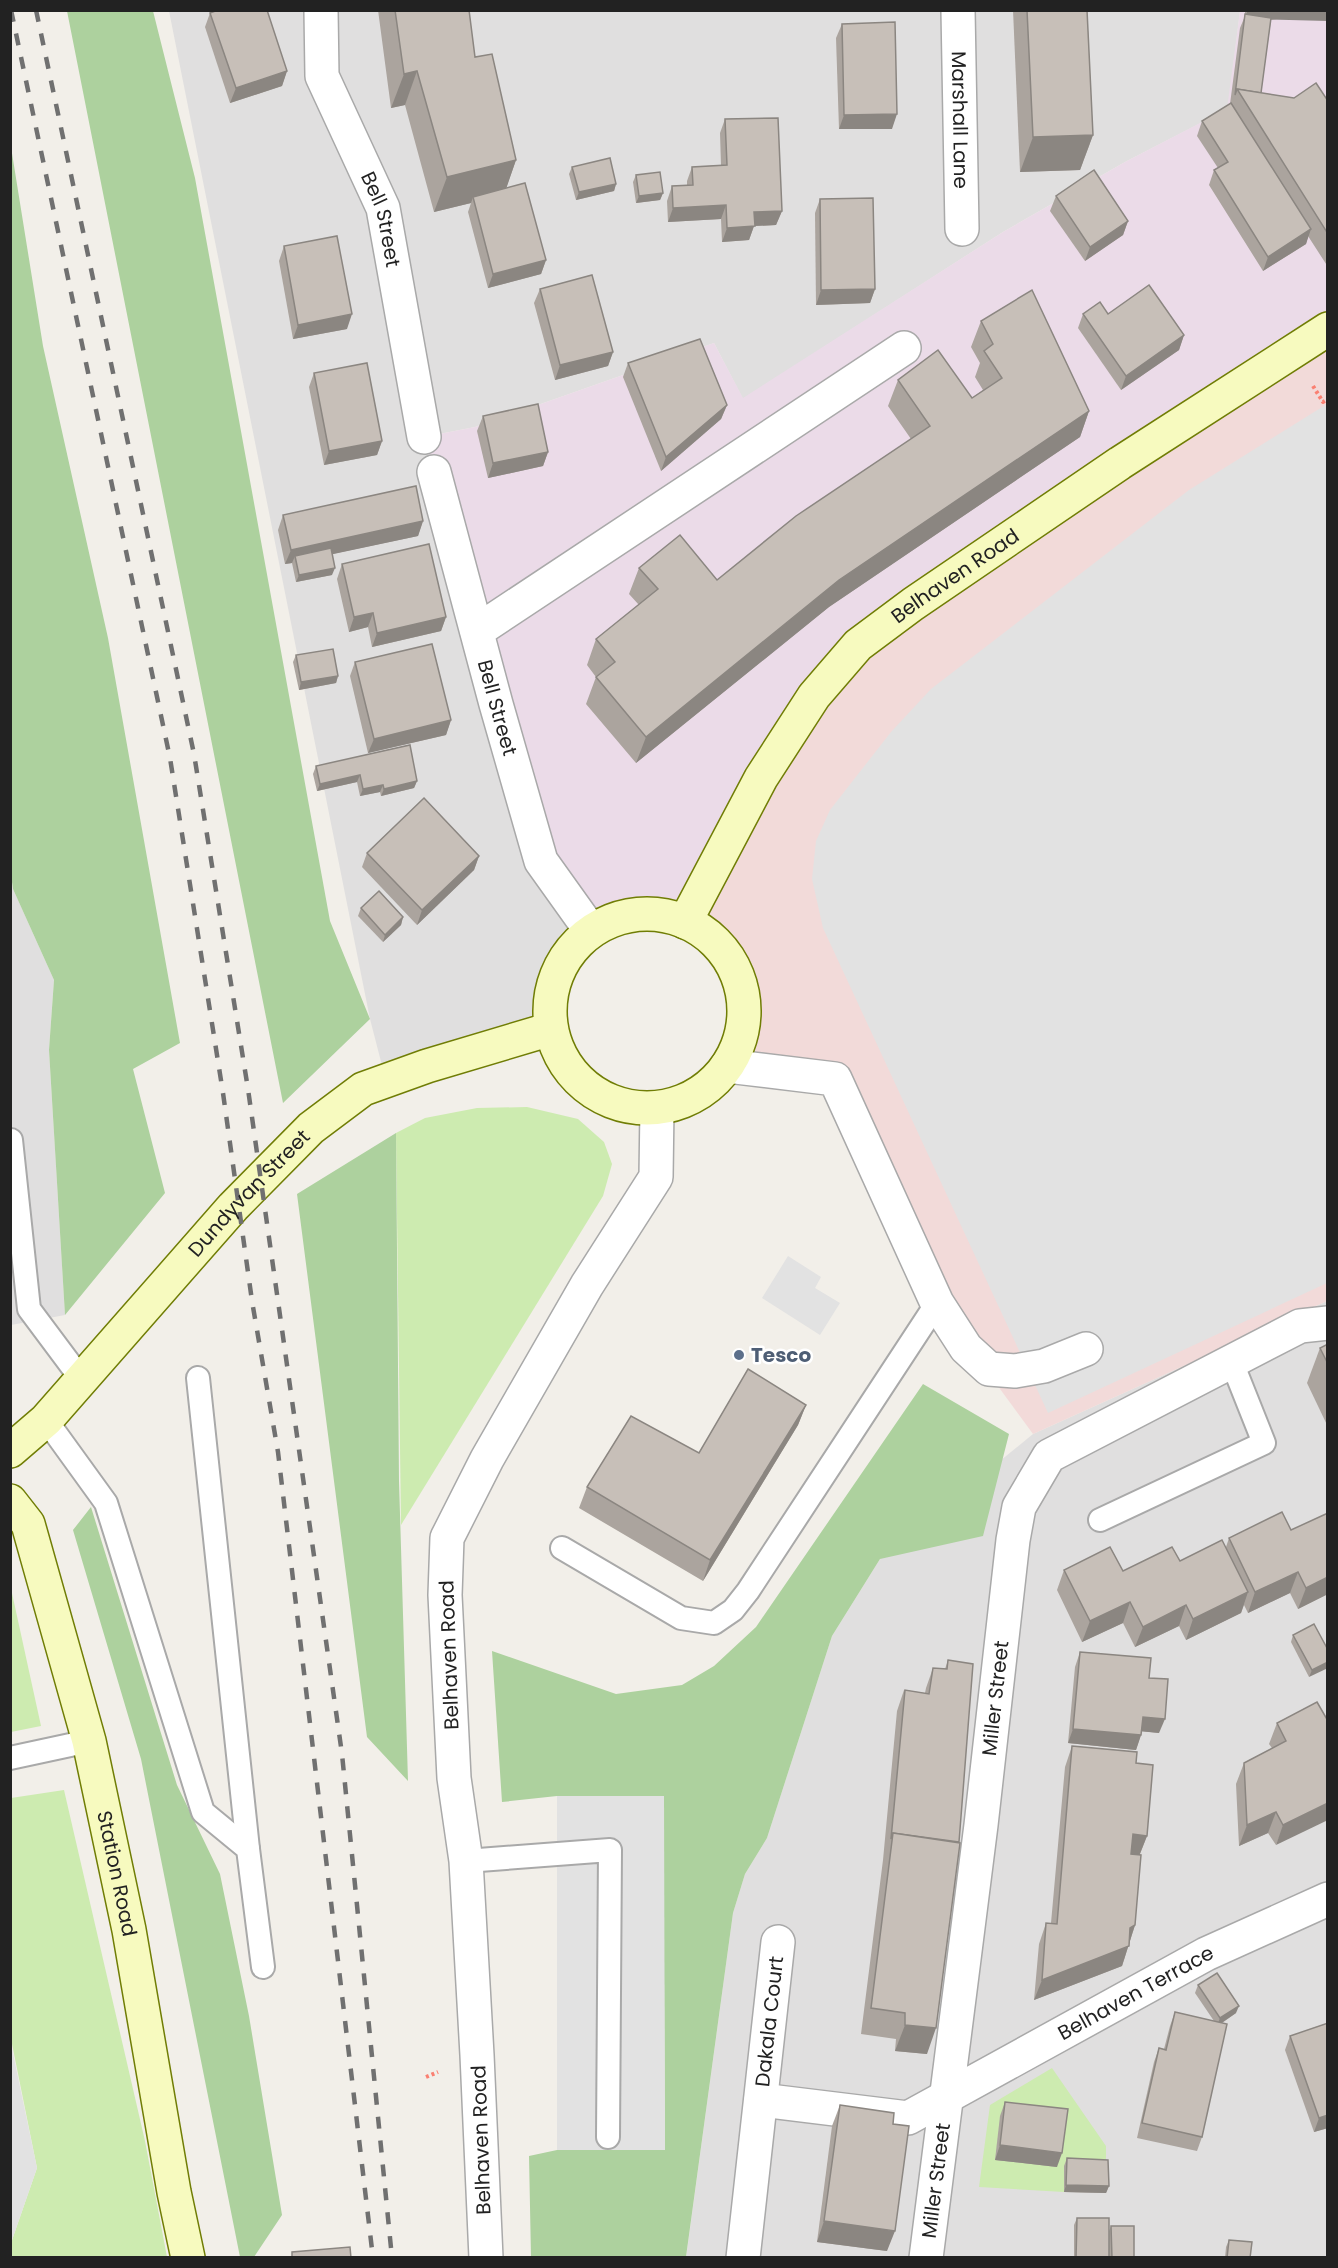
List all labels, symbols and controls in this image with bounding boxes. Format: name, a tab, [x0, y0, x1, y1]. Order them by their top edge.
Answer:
street label: Marshall Lane	[945, 51, 975, 189]
street label: Bell Street	[354, 167, 407, 269]
street label: Belhaven Road	[885, 522, 1025, 630]
street label: Bell Street	[471, 657, 524, 759]
street label: Dundyvan Street	[182, 1123, 316, 1263]
place label: Tesco	[751, 1341, 811, 1369]
marker: Tesco	[732, 1348, 746, 1362]
street label: Belhaven Road	[432, 1580, 466, 1730]
street label: Miller Street	[975, 1639, 1016, 1757]
street label: Station Road	[90, 1808, 144, 1939]
street label: Belhaven Terrace	[1053, 1938, 1218, 2047]
street label: Dakala Court	[748, 1955, 790, 2088]
street label: Belhaven Road	[464, 2065, 498, 2215]
street label: Miller Street	[915, 2121, 957, 2240]

